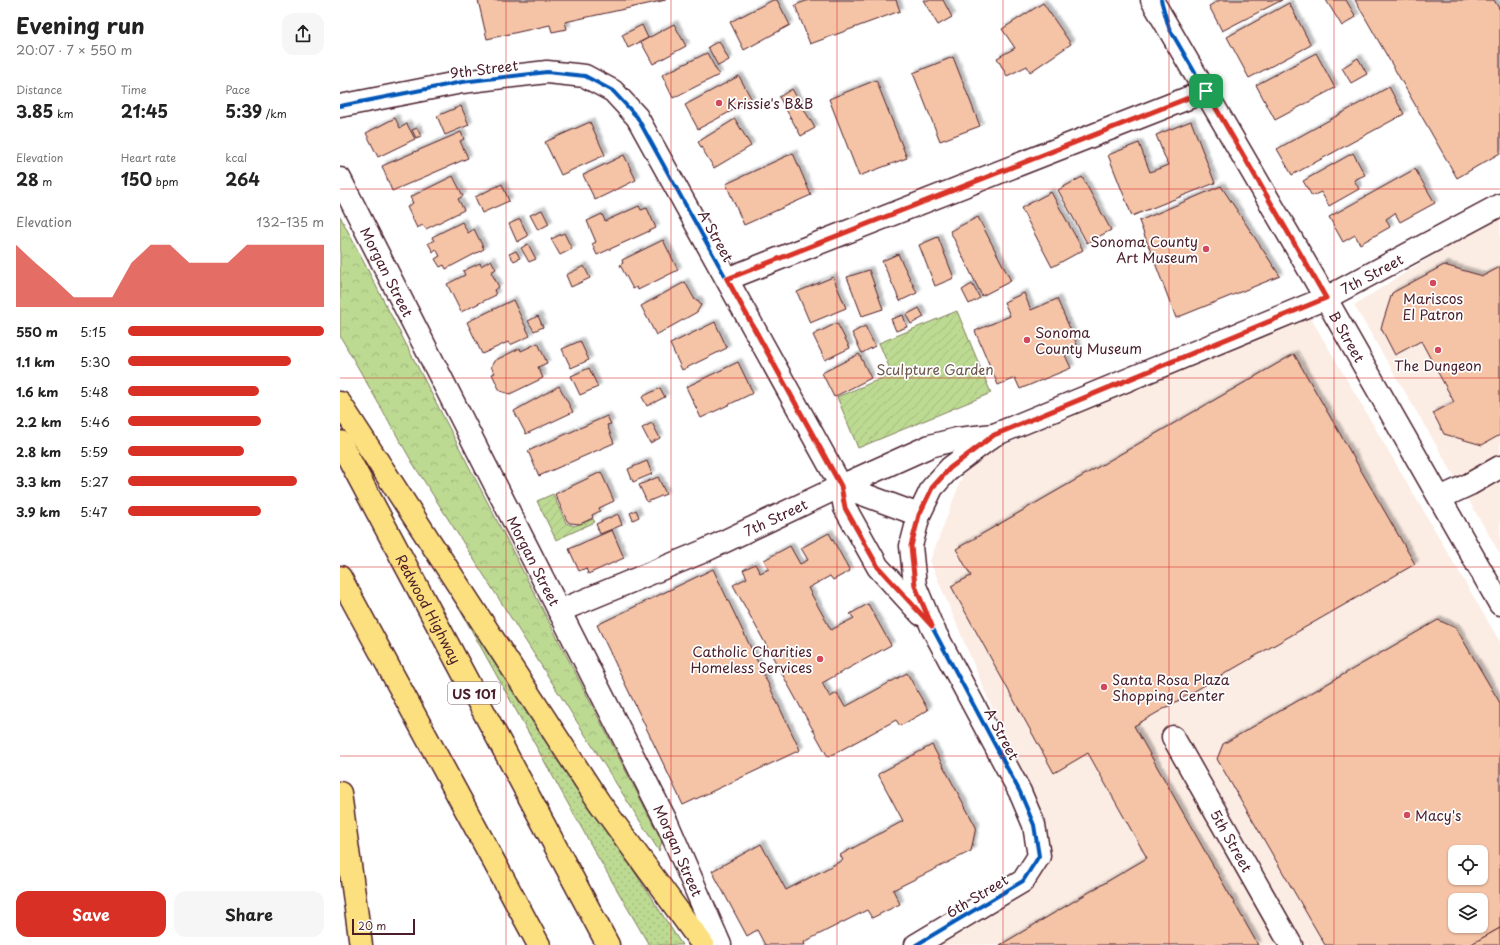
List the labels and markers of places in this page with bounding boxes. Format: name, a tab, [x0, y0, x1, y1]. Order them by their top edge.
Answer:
pin	[1189, 74, 1223, 108]
place label: Krissie's B&B	[727, 93, 813, 114]
marker: Krissie's B&B	[714, 98, 724, 108]
place label: Sonoma County Art Museum	[1090, 231, 1198, 268]
marker: Sonoma County Art Museum	[1201, 244, 1211, 254]
marker: Mariscos El Patron	[1428, 278, 1438, 288]
place label: Mariscos El Patron	[1403, 288, 1463, 325]
place label: Sonoma County Museum	[1035, 322, 1142, 359]
marker: Sonoma County Museum	[1022, 335, 1032, 345]
marker: The Dungeon	[1433, 345, 1443, 355]
place label: The Dungeon	[1394, 355, 1482, 376]
place label: Catholic Charities Homeless Services	[691, 641, 812, 678]
marker: Catholic Charities Homeless Services	[815, 654, 825, 664]
place label: Santa Rosa Plaza Shopping Center	[1112, 669, 1230, 706]
marker: Santa Rosa Plaza Shopping Center	[1099, 682, 1109, 692]
place label: Macy's	[1415, 805, 1461, 826]
marker: Macy's	[1402, 810, 1412, 820]

